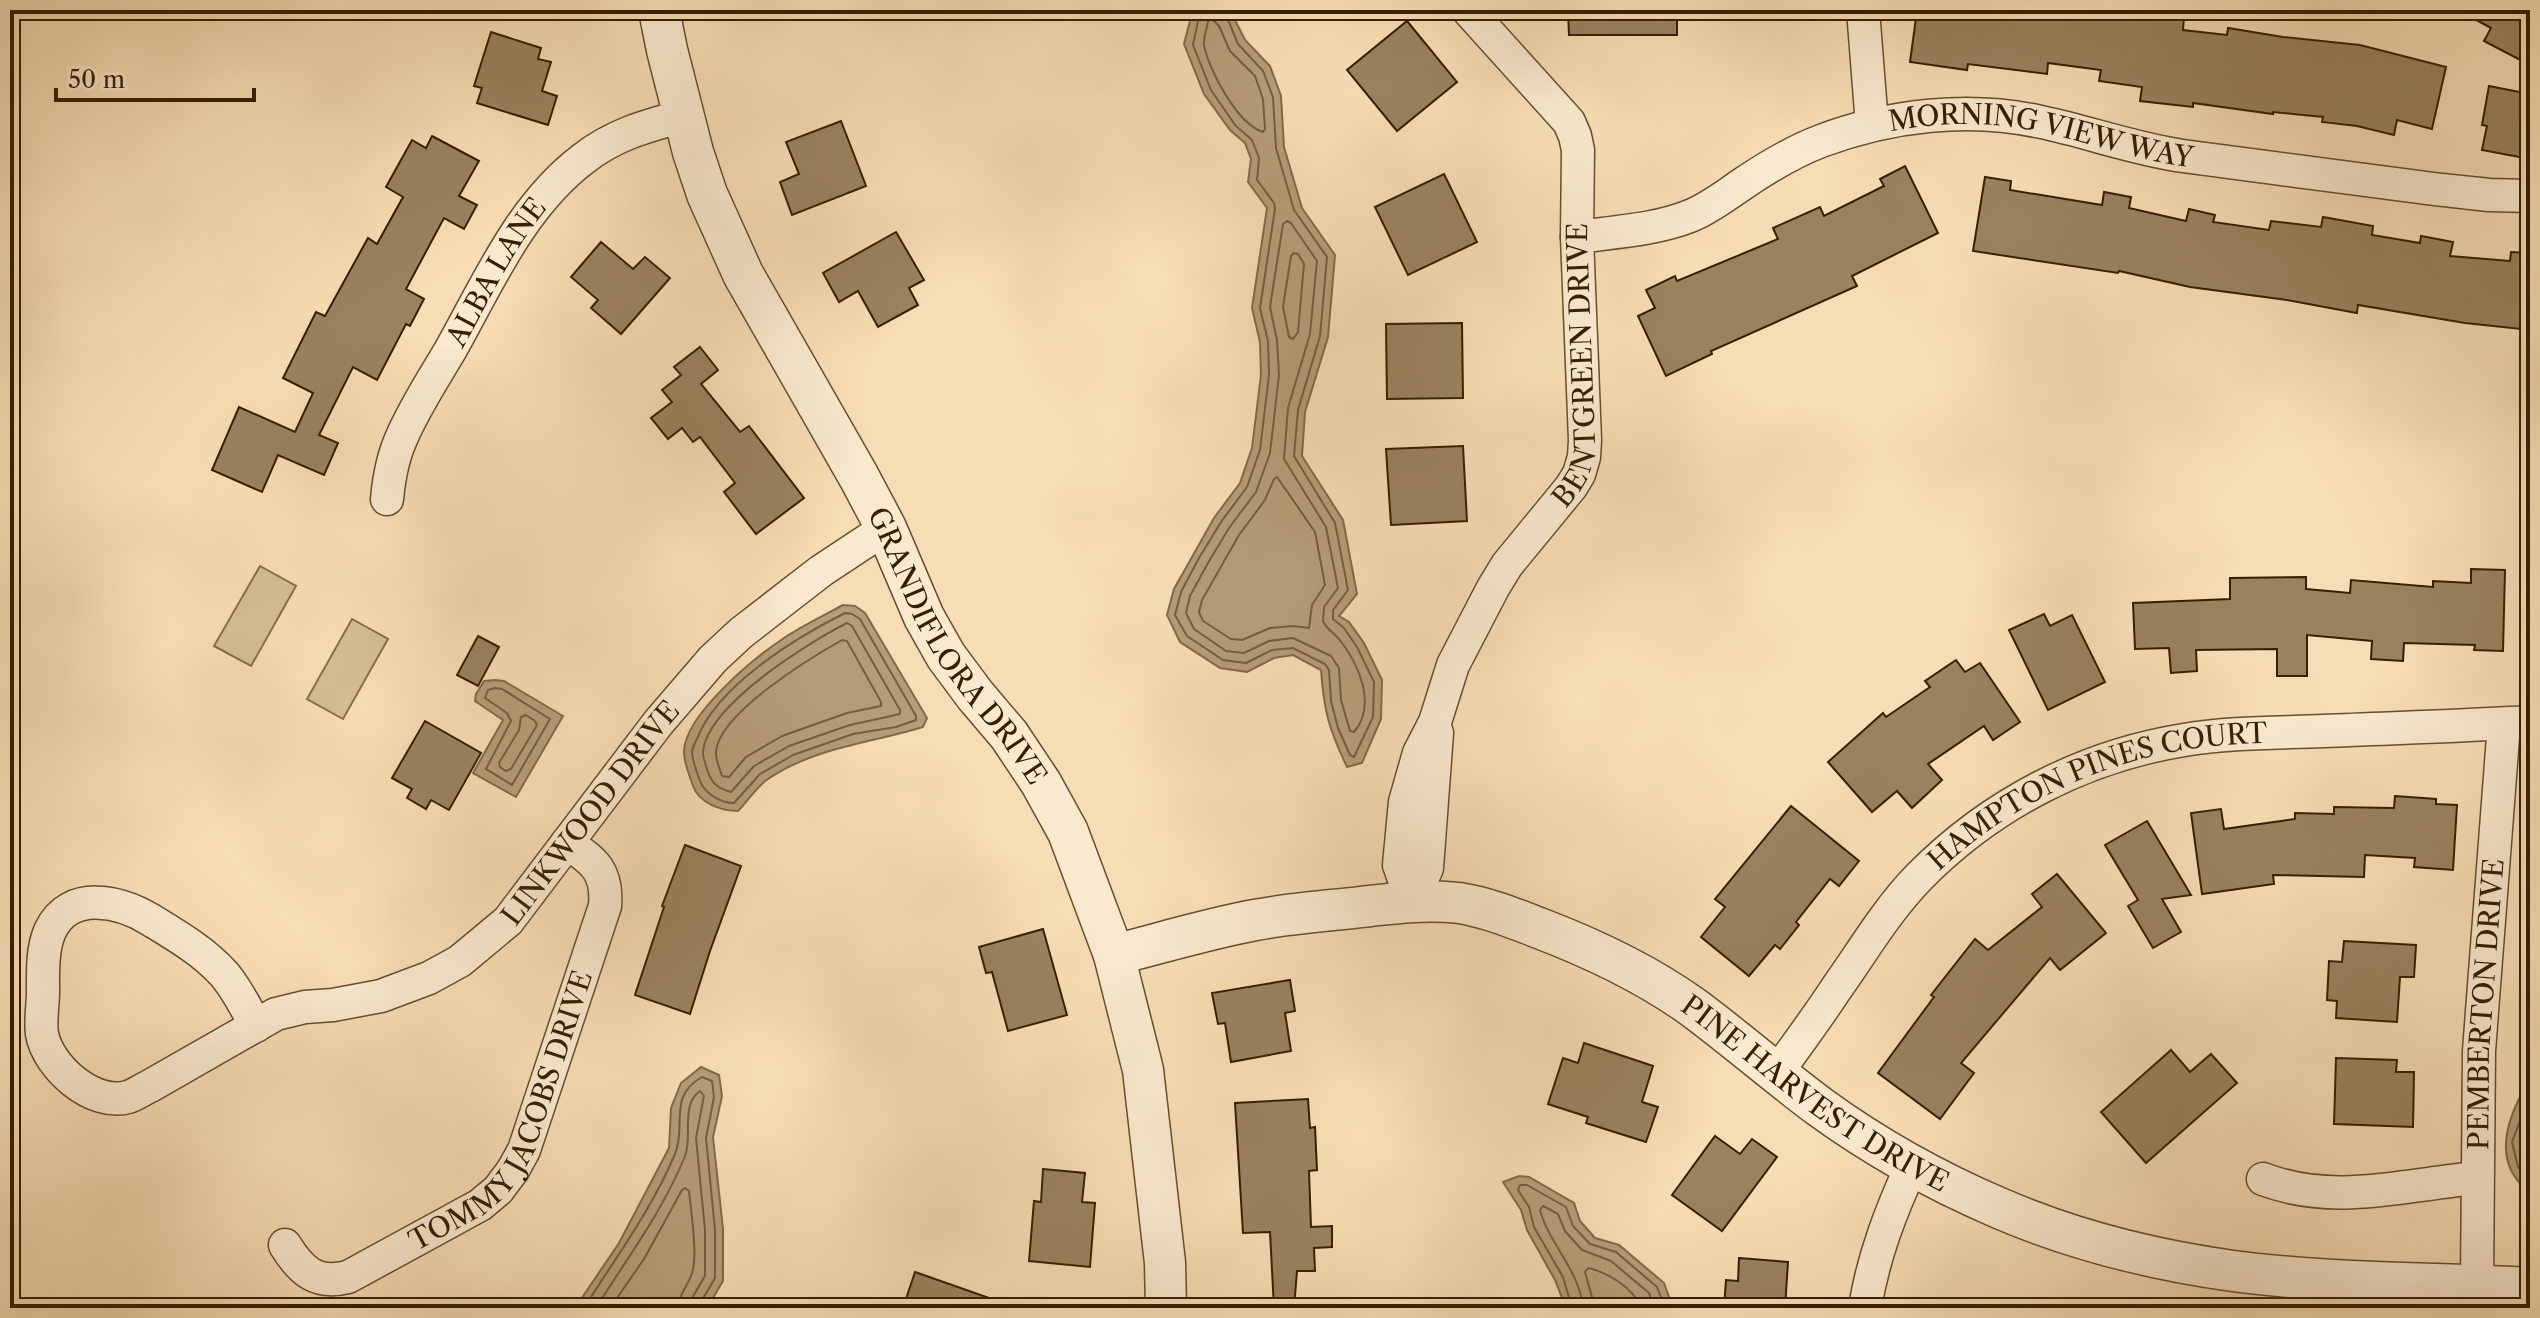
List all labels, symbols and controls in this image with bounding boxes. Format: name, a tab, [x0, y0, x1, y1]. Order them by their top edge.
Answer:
scale bar	[56, 52, 254, 102]
text: 50 m	[68, 65, 125, 94]
street label: MORNING VIEW WAY	[1886, 97, 2197, 174]
street label: ALBA LANE	[438, 191, 553, 353]
street label: BENTGREEN DRIVE	[1545, 223, 1603, 514]
street label: GRANDIFLORA DRIVE	[861, 501, 1054, 791]
street label: LINKWOOD DRIVE	[494, 694, 686, 932]
street label: HAMPTON PINES COURT	[1920, 716, 2268, 877]
street label: PEMBERTON DRIVE	[2461, 857, 2511, 1150]
street label: TOMMY JACOBS DRIVE	[403, 966, 599, 1258]
street label: PINE HARVEST DRIVE	[1675, 988, 1955, 1199]

